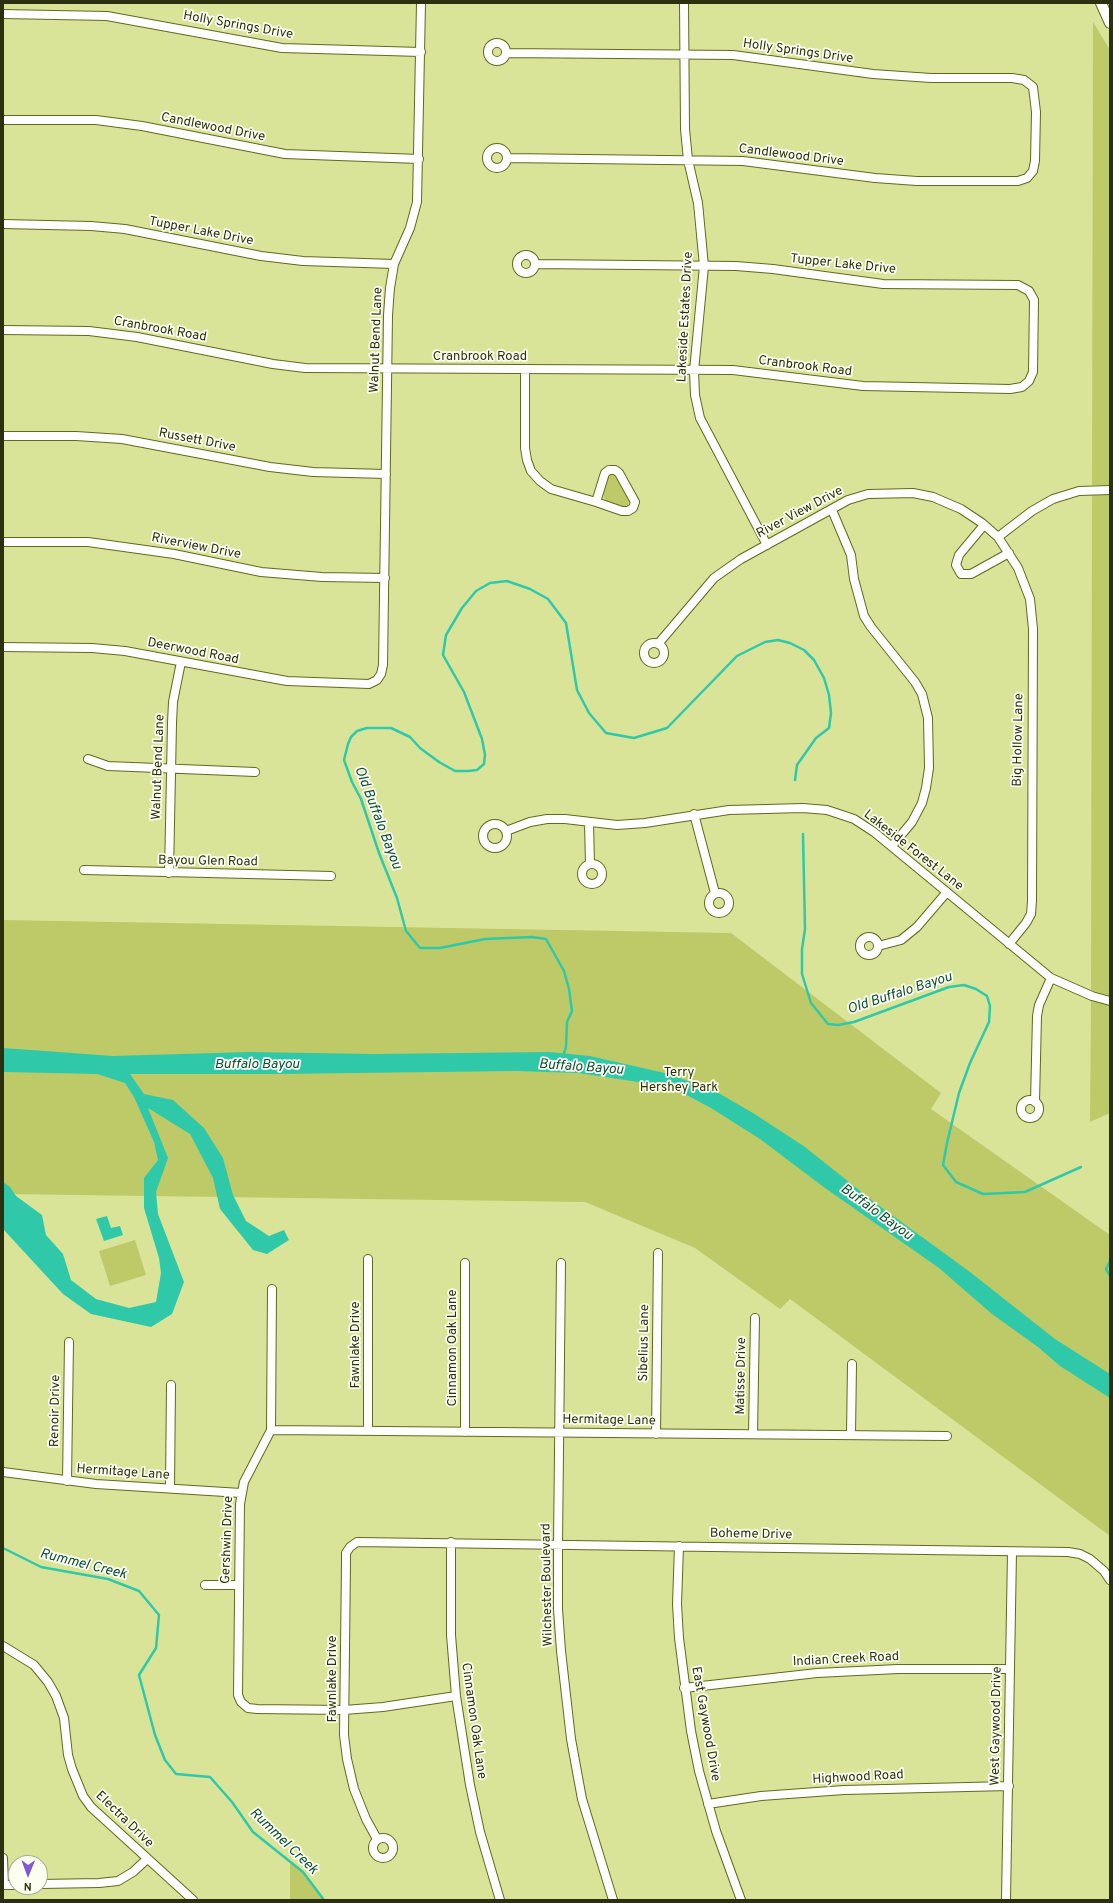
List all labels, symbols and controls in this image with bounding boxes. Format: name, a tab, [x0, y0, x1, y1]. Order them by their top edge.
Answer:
street label: Holly Springs Drive	[182, 9, 294, 43]
street label: Holly Springs Drive	[742, 37, 854, 67]
street label: Candlewood Drive	[160, 110, 266, 146]
street label: Candlewood Drive	[738, 142, 844, 170]
street label: Tupper Lake Drive	[147, 214, 255, 250]
street label: Lakeside Estates Drive	[675, 251, 697, 383]
street label: Tupper Lake Drive	[789, 252, 897, 278]
street label: Walnut Bend Lane	[367, 287, 387, 393]
street label: Cranbrook Road	[112, 314, 208, 346]
street label: Cranbrook Road	[433, 349, 527, 365]
street label: Cranbrook Road	[757, 354, 853, 380]
street label: Russett Drive	[157, 426, 237, 456]
street label: River View Drive	[754, 484, 846, 542]
street label: Riverview Drive	[150, 531, 242, 563]
street label: Deerwood Road	[146, 635, 240, 669]
street label: Big Hollow Lane	[1010, 693, 1028, 787]
street label: Walnut Bend Lane	[149, 714, 169, 820]
water label: Old Buffalo Bayou	[350, 764, 404, 872]
street label: Lakeside Forest Lane	[860, 807, 966, 895]
street label: Bayou Glen Road	[158, 853, 258, 871]
water label: Old Buffalo Bayou	[846, 969, 954, 1019]
water label: Buffalo Bayou	[215, 1057, 299, 1073]
water label: Buffalo Bayou	[538, 1057, 624, 1079]
park label: Terry Hershey Park	[640, 1065, 718, 1096]
water label: Buffalo Bayou	[837, 1181, 915, 1245]
street label: Cinnamon Oak Lane	[445, 1289, 461, 1407]
street label: Fawnlake Drive	[348, 1301, 364, 1389]
street label: Sibelius Lane	[637, 1304, 653, 1382]
street label: Matisse Drive	[734, 1337, 750, 1415]
street label: Renoir Drive	[48, 1375, 64, 1447]
street label: Hermitage Lane	[562, 1412, 656, 1430]
street label: Hermitage Lane	[76, 1462, 170, 1484]
street label: Gershwin Drive	[219, 1496, 237, 1584]
street label: Wilchester Boulevard	[539, 1523, 557, 1647]
street label: Boheme Drive	[710, 1526, 792, 1544]
water label: Rummel Creek	[38, 1546, 128, 1584]
street label: Fawnlake Drive	[325, 1635, 341, 1723]
street label: Indian Creek Road	[792, 1649, 900, 1671]
street label: Cinnamon Oak Lane	[457, 1662, 489, 1780]
street label: East Gaywood Drive	[687, 1665, 723, 1783]
street label: West Gaywood Drive	[988, 1666, 1006, 1786]
street label: Highwood Road	[812, 1768, 904, 1788]
street label: Electra Drive	[92, 1788, 156, 1852]
water label: Rummel Creek	[245, 1805, 321, 1879]
north arrow	[8, 1855, 48, 1895]
text: N	[24, 1879, 32, 1893]

